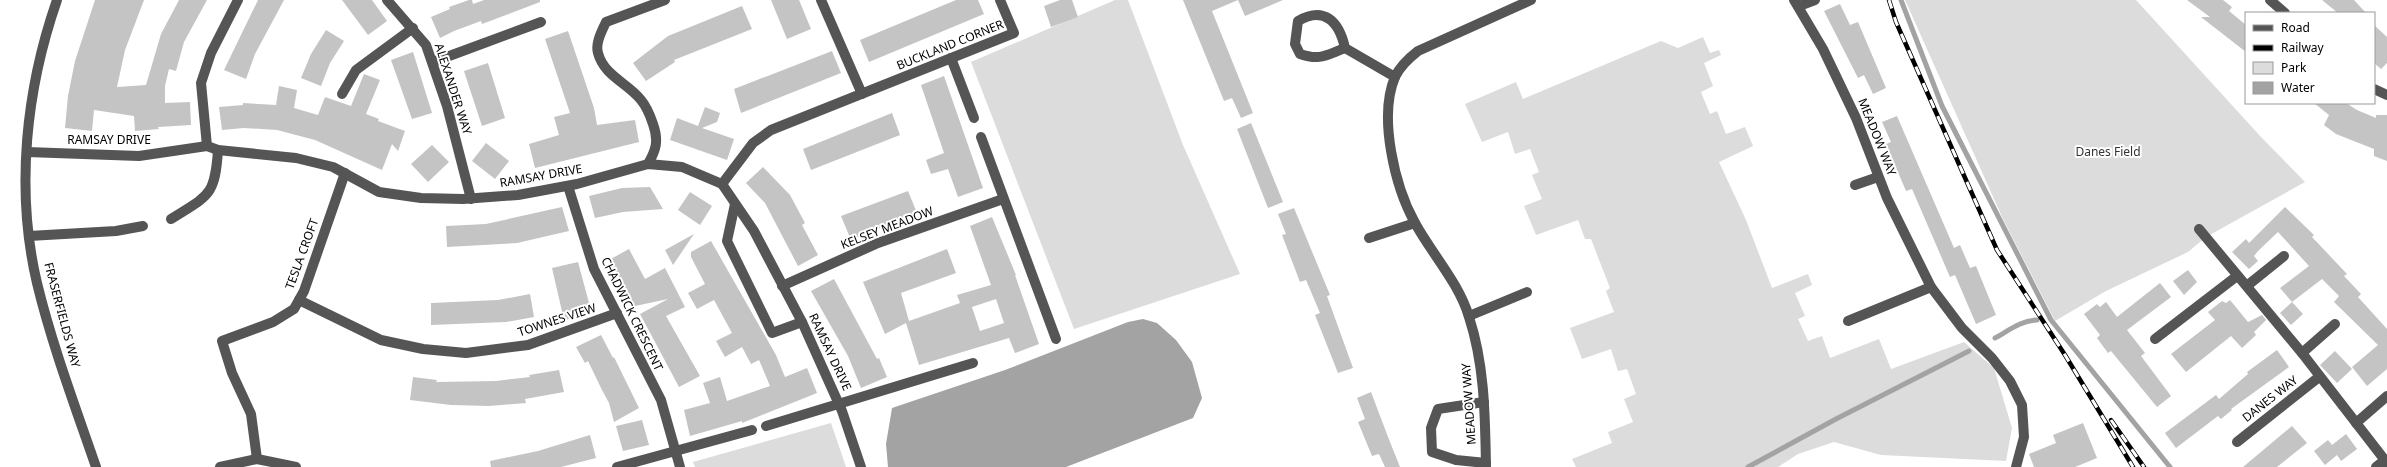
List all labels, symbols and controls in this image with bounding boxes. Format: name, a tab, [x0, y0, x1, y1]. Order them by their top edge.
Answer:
legend	[2245, 12, 2375, 104]
street label: BUCKLAND CORNER	[894, 15, 1006, 74]
text: Road	[2281, 19, 2310, 36]
text: Railway	[2281, 39, 2325, 56]
street label: ALEXANDER WAY	[431, 41, 476, 137]
text: Park	[2281, 59, 2307, 76]
text: Water	[2281, 79, 2315, 96]
street label: MEADOW WAY	[1854, 96, 1901, 178]
street label: RAMSAY DRIVE	[67, 131, 151, 148]
park label: Danes Field	[2075, 143, 2141, 160]
street label: RAMSAY DRIVE	[498, 160, 584, 191]
street label: KELSEY MEADOW	[838, 202, 936, 253]
street label: TESLA CROFT	[281, 216, 322, 292]
street label: CHADWICK CRESCENT	[598, 254, 668, 374]
street label: FRASERFIELDS WAY	[40, 260, 85, 370]
street label: TOWNES VIEW	[515, 299, 598, 340]
street label: RAMSAY DRIVE	[805, 310, 856, 393]
street label: MEADOW WAY	[1457, 362, 1480, 445]
street label: DANES WAY	[2238, 371, 2301, 426]

